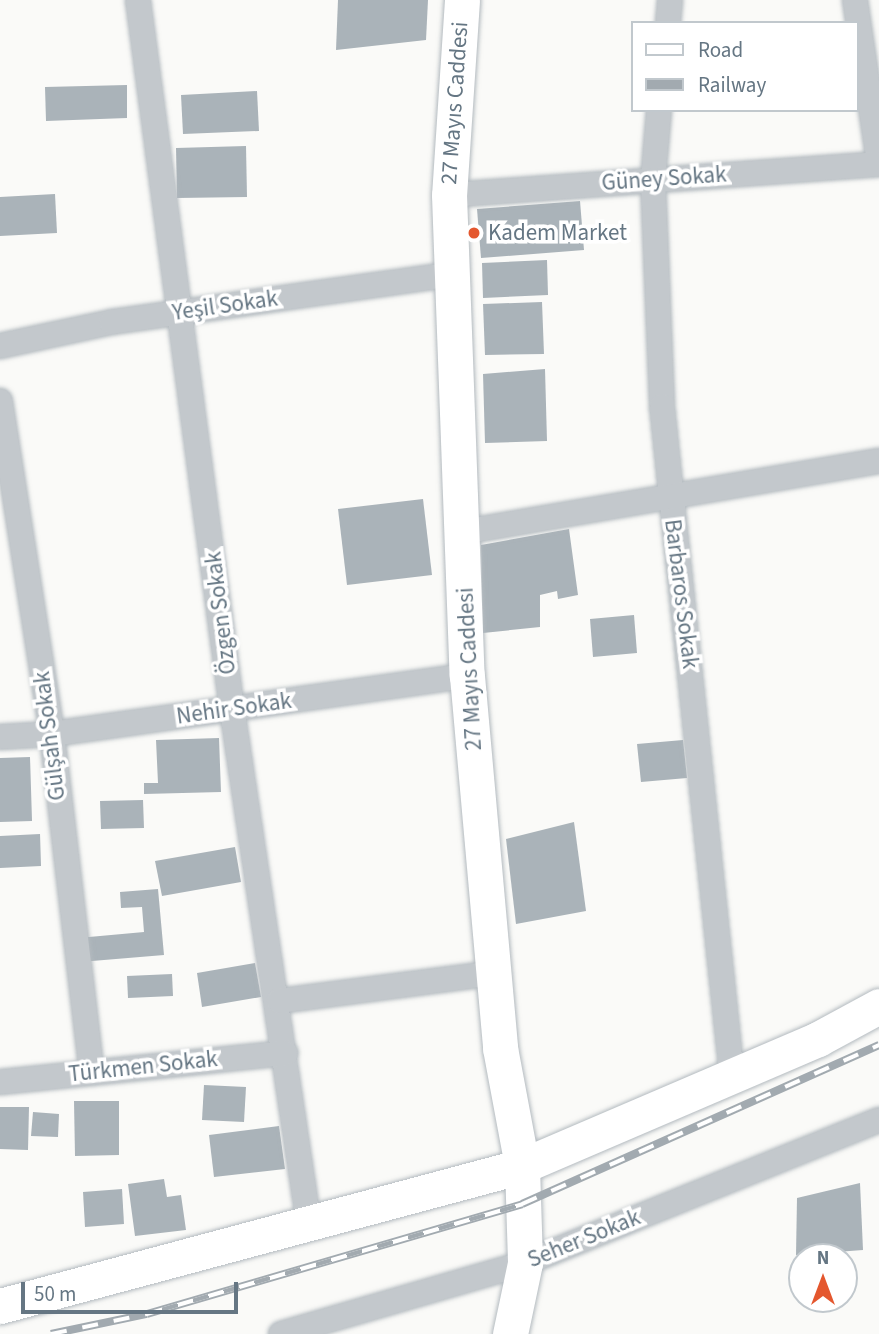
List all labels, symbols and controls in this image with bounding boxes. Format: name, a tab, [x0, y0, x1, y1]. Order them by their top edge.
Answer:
street label: 27 Mayıs Caddesi	[436, 21, 474, 185]
legend	[630, 21, 858, 112]
text: Road	[698, 35, 743, 65]
text: Railway	[698, 70, 766, 100]
street label: Güney Sokak	[601, 161, 727, 197]
place label: Kadem Market	[488, 219, 627, 247]
marker: Kadem Market	[466, 225, 482, 241]
street label: Yeşil Sokak	[171, 285, 279, 327]
street label: Barbaros Sokak	[658, 518, 704, 670]
street label: Özgen Sokak	[200, 550, 242, 676]
street label: 27 Mayıs Caddesi	[452, 587, 488, 751]
street label: Gülşah Sokak	[28, 670, 72, 802]
street label: Nehir Sokak	[175, 687, 293, 731]
street label: Türkmen Sokak	[67, 1045, 219, 1089]
street label: Seher Sokak	[524, 1204, 644, 1274]
north arrow	[788, 1243, 858, 1313]
text: N	[817, 1245, 829, 1272]
scale bar	[24, 1268, 242, 1312]
text: 50 m	[34, 1279, 76, 1309]

